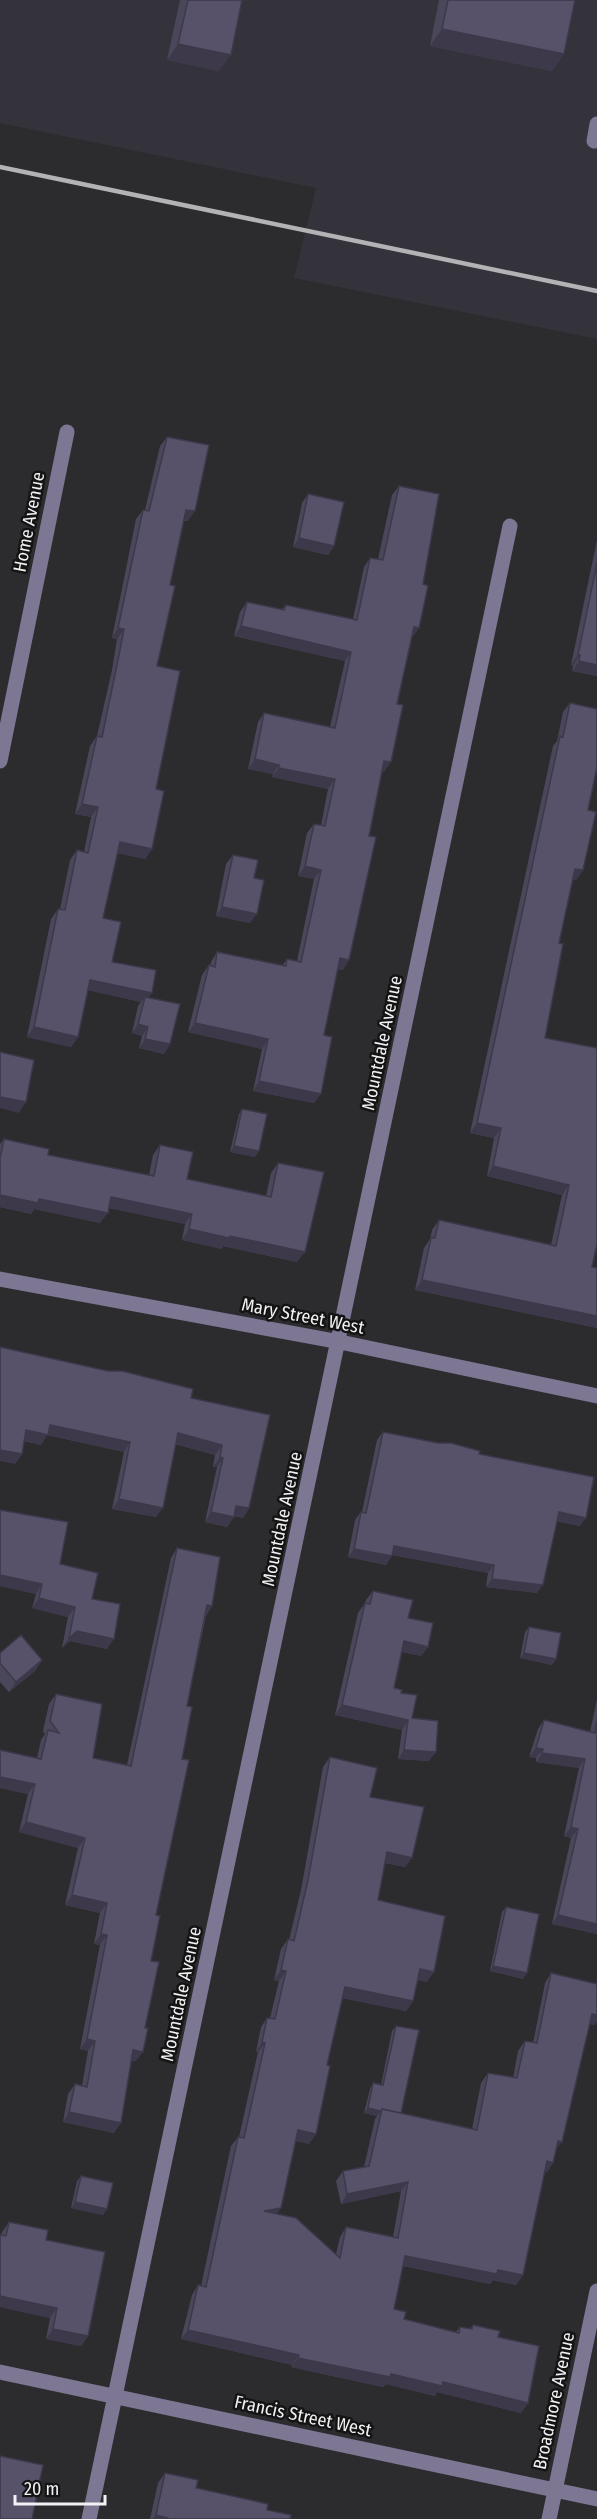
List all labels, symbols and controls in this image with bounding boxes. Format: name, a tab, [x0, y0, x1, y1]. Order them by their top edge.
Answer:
street label: Home Avenue	[9, 470, 49, 574]
street label: Mountdale Avenue	[357, 974, 407, 1112]
street label: Mary Street West	[240, 1293, 366, 1339]
street label: Mountdale Avenue	[257, 1450, 307, 1588]
street label: Mountdale Avenue	[156, 1925, 206, 2063]
street label: Broadmore Avenue	[529, 2330, 579, 2472]
street label: Francis Street West	[232, 2391, 374, 2441]
scale bar	[15, 2468, 105, 2506]
text: 20 m	[24, 2478, 59, 2500]

